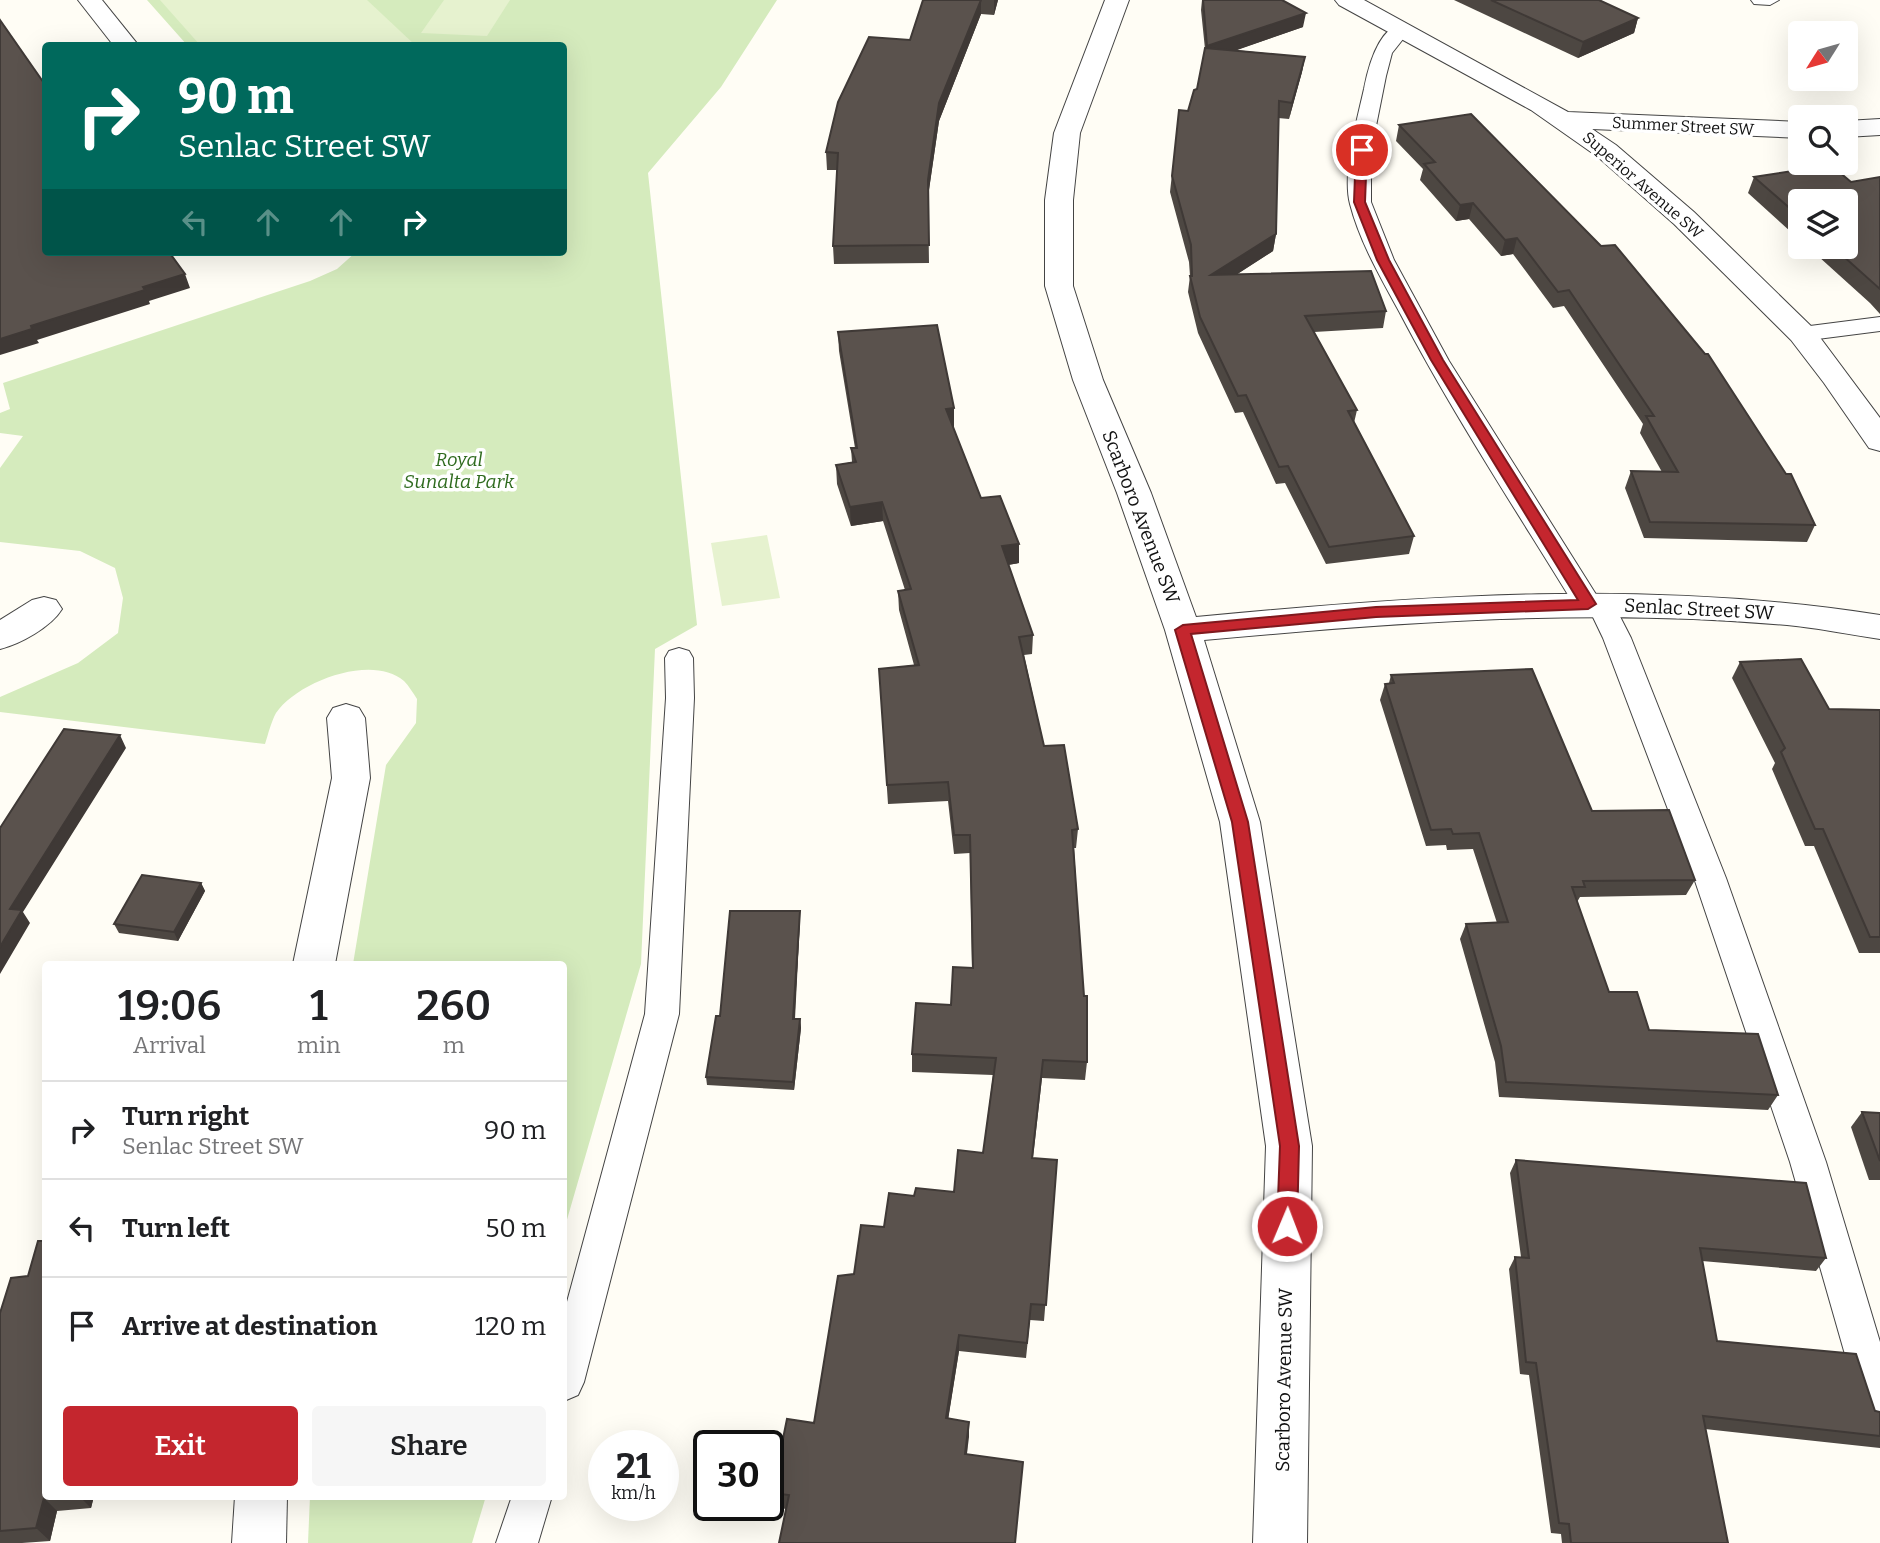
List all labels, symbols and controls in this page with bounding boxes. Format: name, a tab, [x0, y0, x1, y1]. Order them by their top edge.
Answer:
north arrow	[1788, 21, 1858, 91]
map controls	[1788, 21, 1858, 259]
text: 90 m	[178, 67, 294, 126]
icon: right	[63, 70, 154, 161]
button: search	[1788, 105, 1858, 175]
street label: Summer Street SW	[1611, 113, 1755, 139]
pin	[1332, 120, 1392, 180]
text: Senlac Street SW	[178, 127, 431, 165]
street label: Superior Avenue SW	[1579, 128, 1708, 243]
icon: arrive	[1343, 131, 1381, 169]
button: layers	[1788, 189, 1858, 259]
icon: left	[176, 203, 214, 241]
icon: ahead	[249, 203, 287, 241]
icon: ahead	[322, 203, 360, 241]
icon: right	[395, 203, 433, 241]
street label: Scarboro Avenue SW	[1097, 427, 1185, 608]
park label: Royal Sunalta Park	[404, 448, 515, 493]
street label: Senlac Street SW	[1623, 594, 1775, 624]
text: 19:06	[118, 981, 221, 1031]
text: 1	[310, 981, 328, 1031]
text: 260	[416, 981, 491, 1031]
text: Arrival	[133, 1031, 206, 1059]
text: min	[297, 1031, 340, 1059]
text: m	[443, 1031, 465, 1059]
text: Turn right	[122, 1101, 249, 1132]
icon: right	[63, 1111, 101, 1149]
text: 90 m	[484, 1115, 546, 1146]
text: Senlac Street SW	[122, 1132, 304, 1160]
position arrow	[1250, 1189, 1324, 1263]
icon: left	[63, 1209, 101, 1247]
text: Turn left	[122, 1213, 230, 1244]
text: 50 m	[485, 1213, 546, 1244]
street label: Scarboro Avenue SW	[1271, 1287, 1297, 1472]
icon: arrive	[63, 1307, 101, 1345]
text: Arrive at destination	[122, 1311, 377, 1342]
text: 120 m	[475, 1311, 546, 1342]
button: Exit	[63, 1406, 298, 1486]
button: Share	[312, 1406, 546, 1486]
speed limit sign: 30	[693, 1430, 784, 1521]
text: 21	[616, 1445, 651, 1487]
text: km/h	[611, 1482, 656, 1504]

